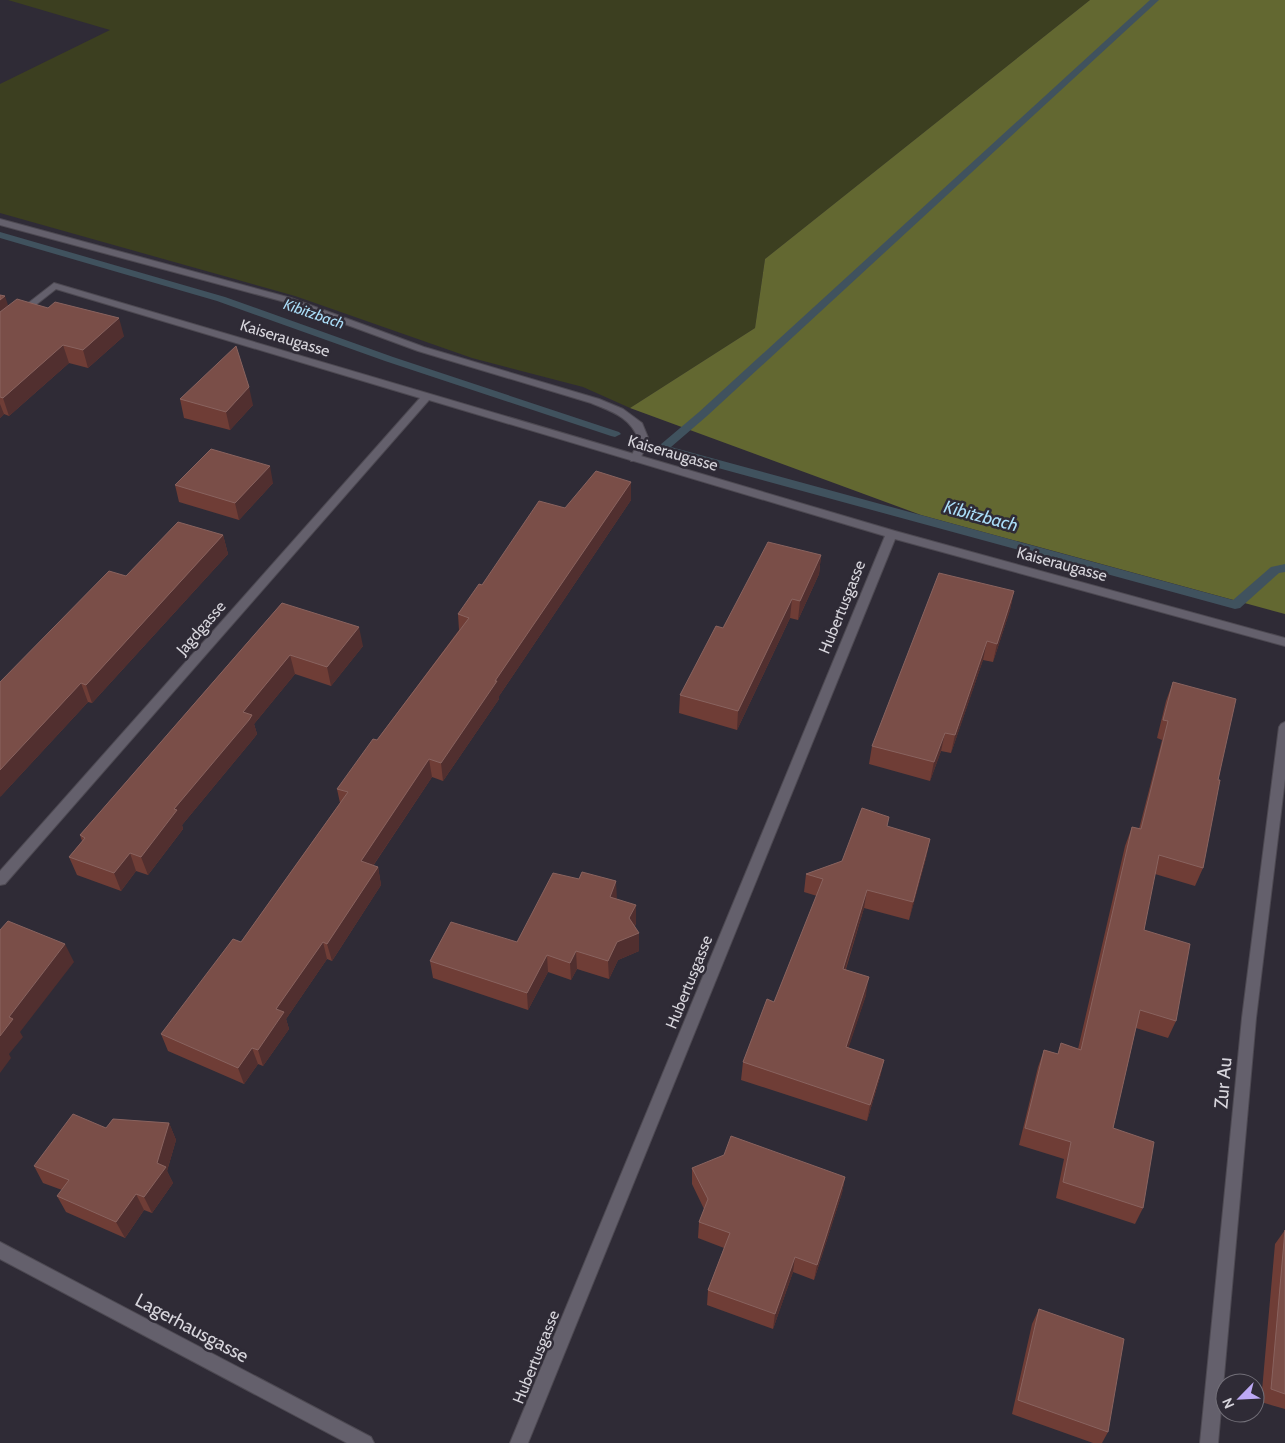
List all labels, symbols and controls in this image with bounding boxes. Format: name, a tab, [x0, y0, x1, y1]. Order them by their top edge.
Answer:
water label: Kibitzbach	[281, 295, 347, 333]
street label: Kaiseraugasse	[238, 315, 332, 361]
street label: Kaiseraugasse	[626, 431, 720, 475]
water label: Kibitzbach	[942, 496, 1020, 536]
street label: Kaiseraugasse	[1015, 543, 1109, 585]
street label: Hubertusgasse	[815, 557, 869, 657]
street label: Jagdgasse	[172, 597, 230, 660]
street label: Hubertusgasse	[662, 932, 716, 1032]
street label: Zur Au	[1209, 1056, 1237, 1110]
street label: Lagerhausgasse	[131, 1288, 253, 1368]
street label: Hubertusgasse	[509, 1307, 563, 1407]
north arrow	[1215, 1373, 1265, 1423]
text: N	[1218, 1395, 1238, 1411]

